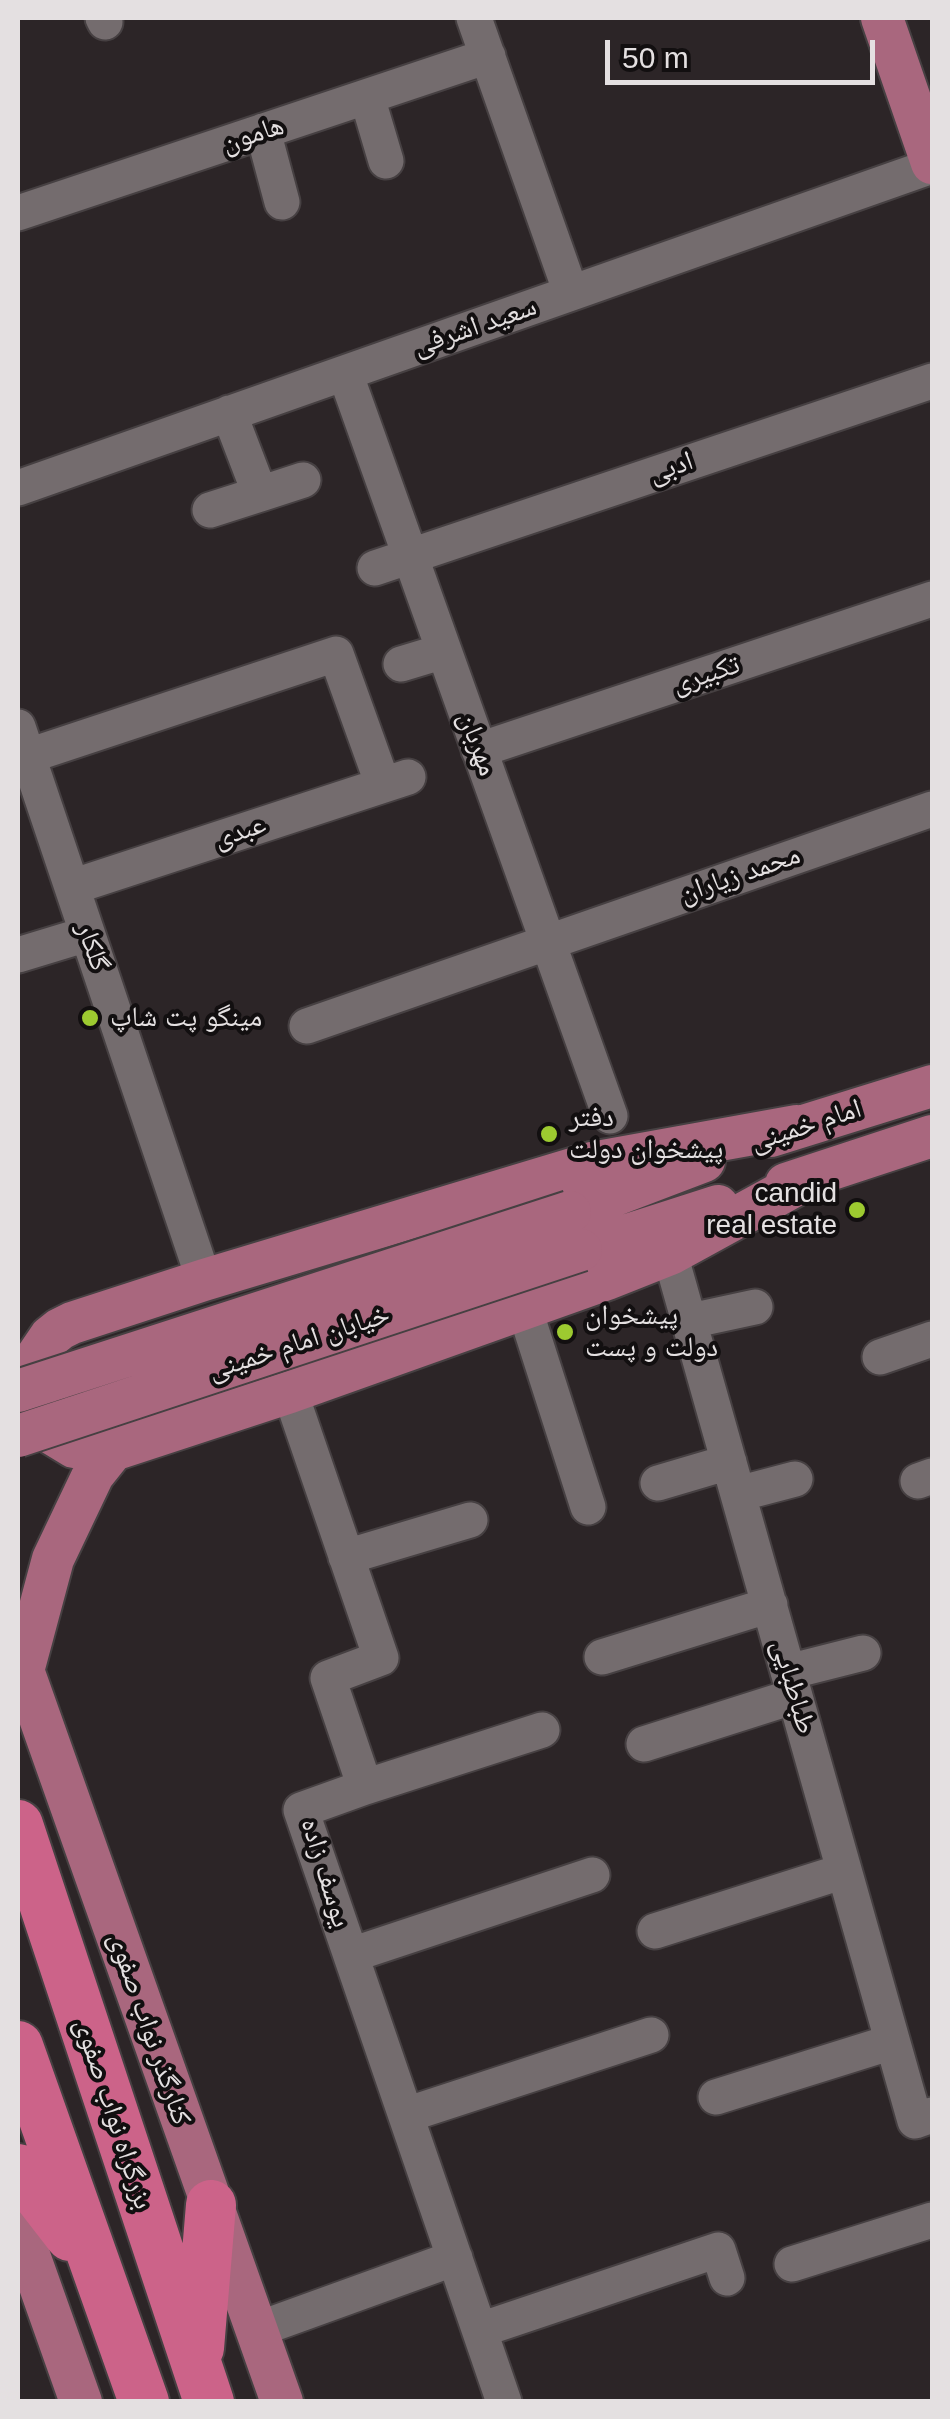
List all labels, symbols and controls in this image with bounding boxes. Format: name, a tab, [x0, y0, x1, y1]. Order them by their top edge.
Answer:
scale bar	[610, 20, 880, 82]
text: 50 m	[622, 41, 689, 74]
street label: هامون	[218, 109, 288, 161]
street label: سعید اشرفی	[409, 290, 541, 364]
street label: ادبی	[644, 445, 698, 491]
street label: تکبیری	[668, 648, 744, 702]
street label: مهربان	[450, 707, 504, 781]
street label: عبدی	[210, 808, 270, 856]
street label: محمد زیاران	[675, 839, 805, 911]
street label: گلکار	[68, 918, 116, 976]
place label: مینگو پت شاپ	[110, 1001, 262, 1035]
marker: مینگو پت شاپ	[79, 1007, 101, 1029]
street label: امام خمینی	[746, 1092, 866, 1160]
place label: دفتر پیشخوان دولت	[569, 1101, 723, 1167]
marker: دفتر پیشخوان دولت	[538, 1123, 560, 1145]
place label: candid real estate	[706, 1177, 837, 1243]
marker: candid real estate	[846, 1199, 868, 1221]
street label: خیابان امام خمینی	[204, 1298, 394, 1388]
place label: پیشخوان دولت و پست	[585, 1299, 718, 1365]
marker: پیشخوان دولت و پست	[554, 1321, 576, 1343]
street label: طباطبایی	[764, 1636, 822, 1738]
street label: یوسف زاده	[293, 1814, 357, 1932]
street label: کنارگذر نواب صفوی	[100, 1928, 198, 2130]
street label: بزرگراه نواب صفوی	[66, 2014, 160, 2214]

